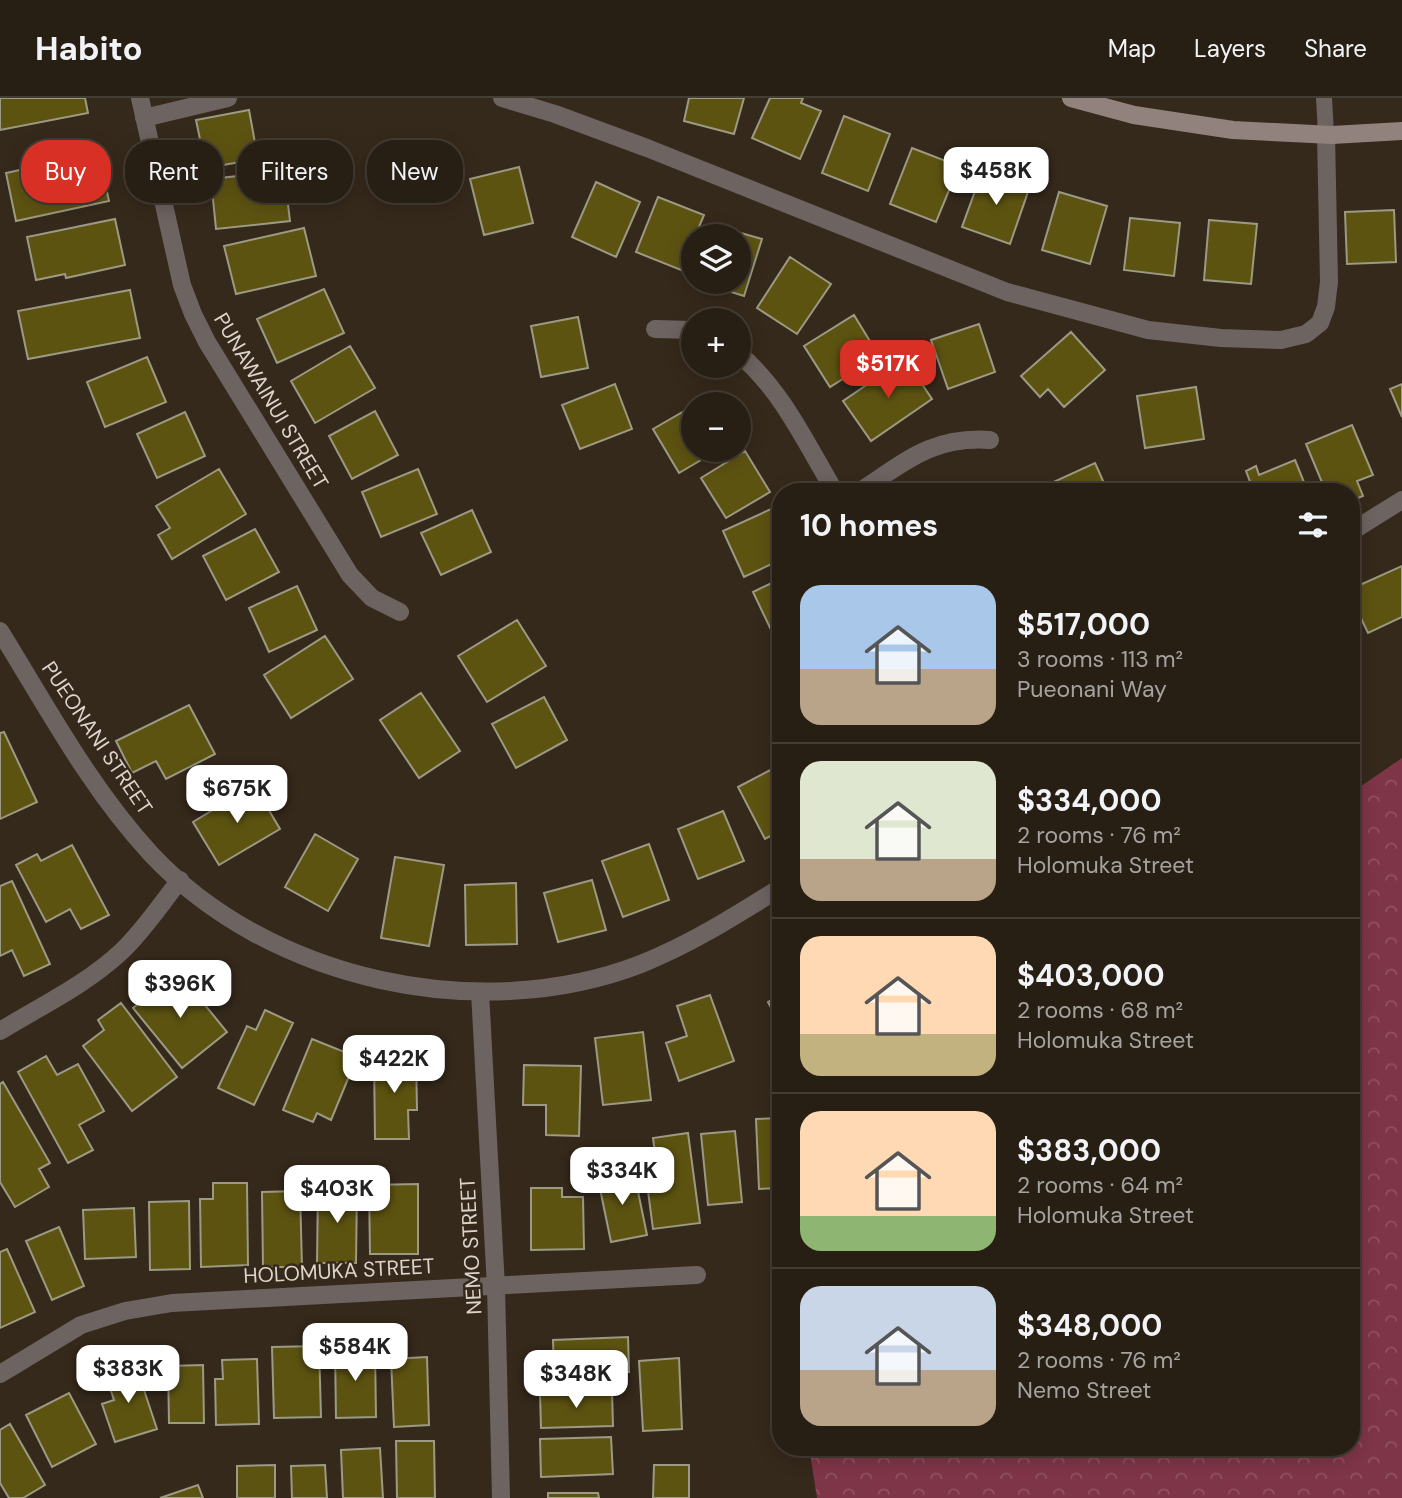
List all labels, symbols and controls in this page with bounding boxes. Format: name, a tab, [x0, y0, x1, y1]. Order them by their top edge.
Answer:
text: Habito	[35, 27, 143, 70]
text: Map	[1108, 33, 1156, 64]
text: Layers	[1194, 33, 1266, 64]
text: Share	[1304, 33, 1367, 64]
chip: Buy	[21, 140, 111, 203]
chip: Rent	[125, 140, 223, 203]
chip: Filters	[237, 140, 353, 203]
chip: New	[367, 140, 463, 203]
pin: $458K	[947, 148, 1045, 207]
text: $458K	[960, 155, 1032, 185]
map controls	[681, 224, 751, 462]
button: layers	[681, 224, 751, 294]
street label: PUNAWAINUI STREET	[207, 308, 335, 495]
button: +	[681, 308, 751, 378]
pin: $517K	[839, 341, 937, 400]
text: $517K	[856, 348, 920, 378]
button: −	[681, 392, 751, 462]
text: 10 homes	[800, 506, 938, 545]
icon: filters	[1294, 506, 1332, 544]
text: $517,000	[1017, 605, 1150, 644]
icon: home	[856, 613, 940, 697]
text: 3 rooms · 113 m²	[1017, 644, 1183, 674]
street label: PUEONANI STREET	[35, 656, 159, 820]
text: Pueonani Way	[1017, 674, 1167, 704]
pin: $675K	[188, 766, 286, 825]
text: $675K	[202, 773, 272, 803]
text: $334,000	[1017, 781, 1162, 820]
icon: home	[856, 789, 940, 873]
text: 2 rooms · 76 m²	[1017, 820, 1181, 850]
text: Holomuka Street	[1017, 850, 1194, 880]
text: $403,000	[1017, 956, 1165, 995]
pin: $396K	[131, 960, 229, 1020]
icon: home	[856, 964, 940, 1048]
text: $396K	[144, 968, 216, 998]
text: 2 rooms · 68 m²	[1017, 995, 1183, 1025]
text: Holomuka Street	[1017, 1025, 1194, 1055]
pin: $422K	[345, 1035, 443, 1095]
text: $422K	[359, 1043, 429, 1073]
text: $383,000	[1017, 1131, 1161, 1170]
icon: home	[856, 1139, 940, 1223]
pin: $334K	[573, 1148, 671, 1207]
text: $334K	[586, 1155, 658, 1185]
pin: $403K	[288, 1166, 386, 1225]
text: 2 rooms · 64 m²	[1017, 1170, 1183, 1200]
text: $403K	[300, 1173, 374, 1203]
street label: NEMO STREET	[453, 1176, 489, 1315]
text: Holomuka Street	[1017, 1200, 1194, 1230]
street label: HOLOMUKA STREET	[243, 1252, 435, 1290]
text: $348,000	[1017, 1306, 1162, 1345]
icon: home	[856, 1314, 940, 1398]
pin: $584K	[306, 1324, 404, 1383]
text: $584K	[319, 1331, 391, 1361]
text: 2 rooms · 76 m²	[1017, 1345, 1181, 1375]
pin: $383K	[79, 1346, 177, 1405]
pin: $348K	[527, 1350, 625, 1410]
text: $383K	[92, 1353, 164, 1383]
text: $348K	[540, 1358, 612, 1388]
text: Nemo Street	[1017, 1375, 1151, 1405]

